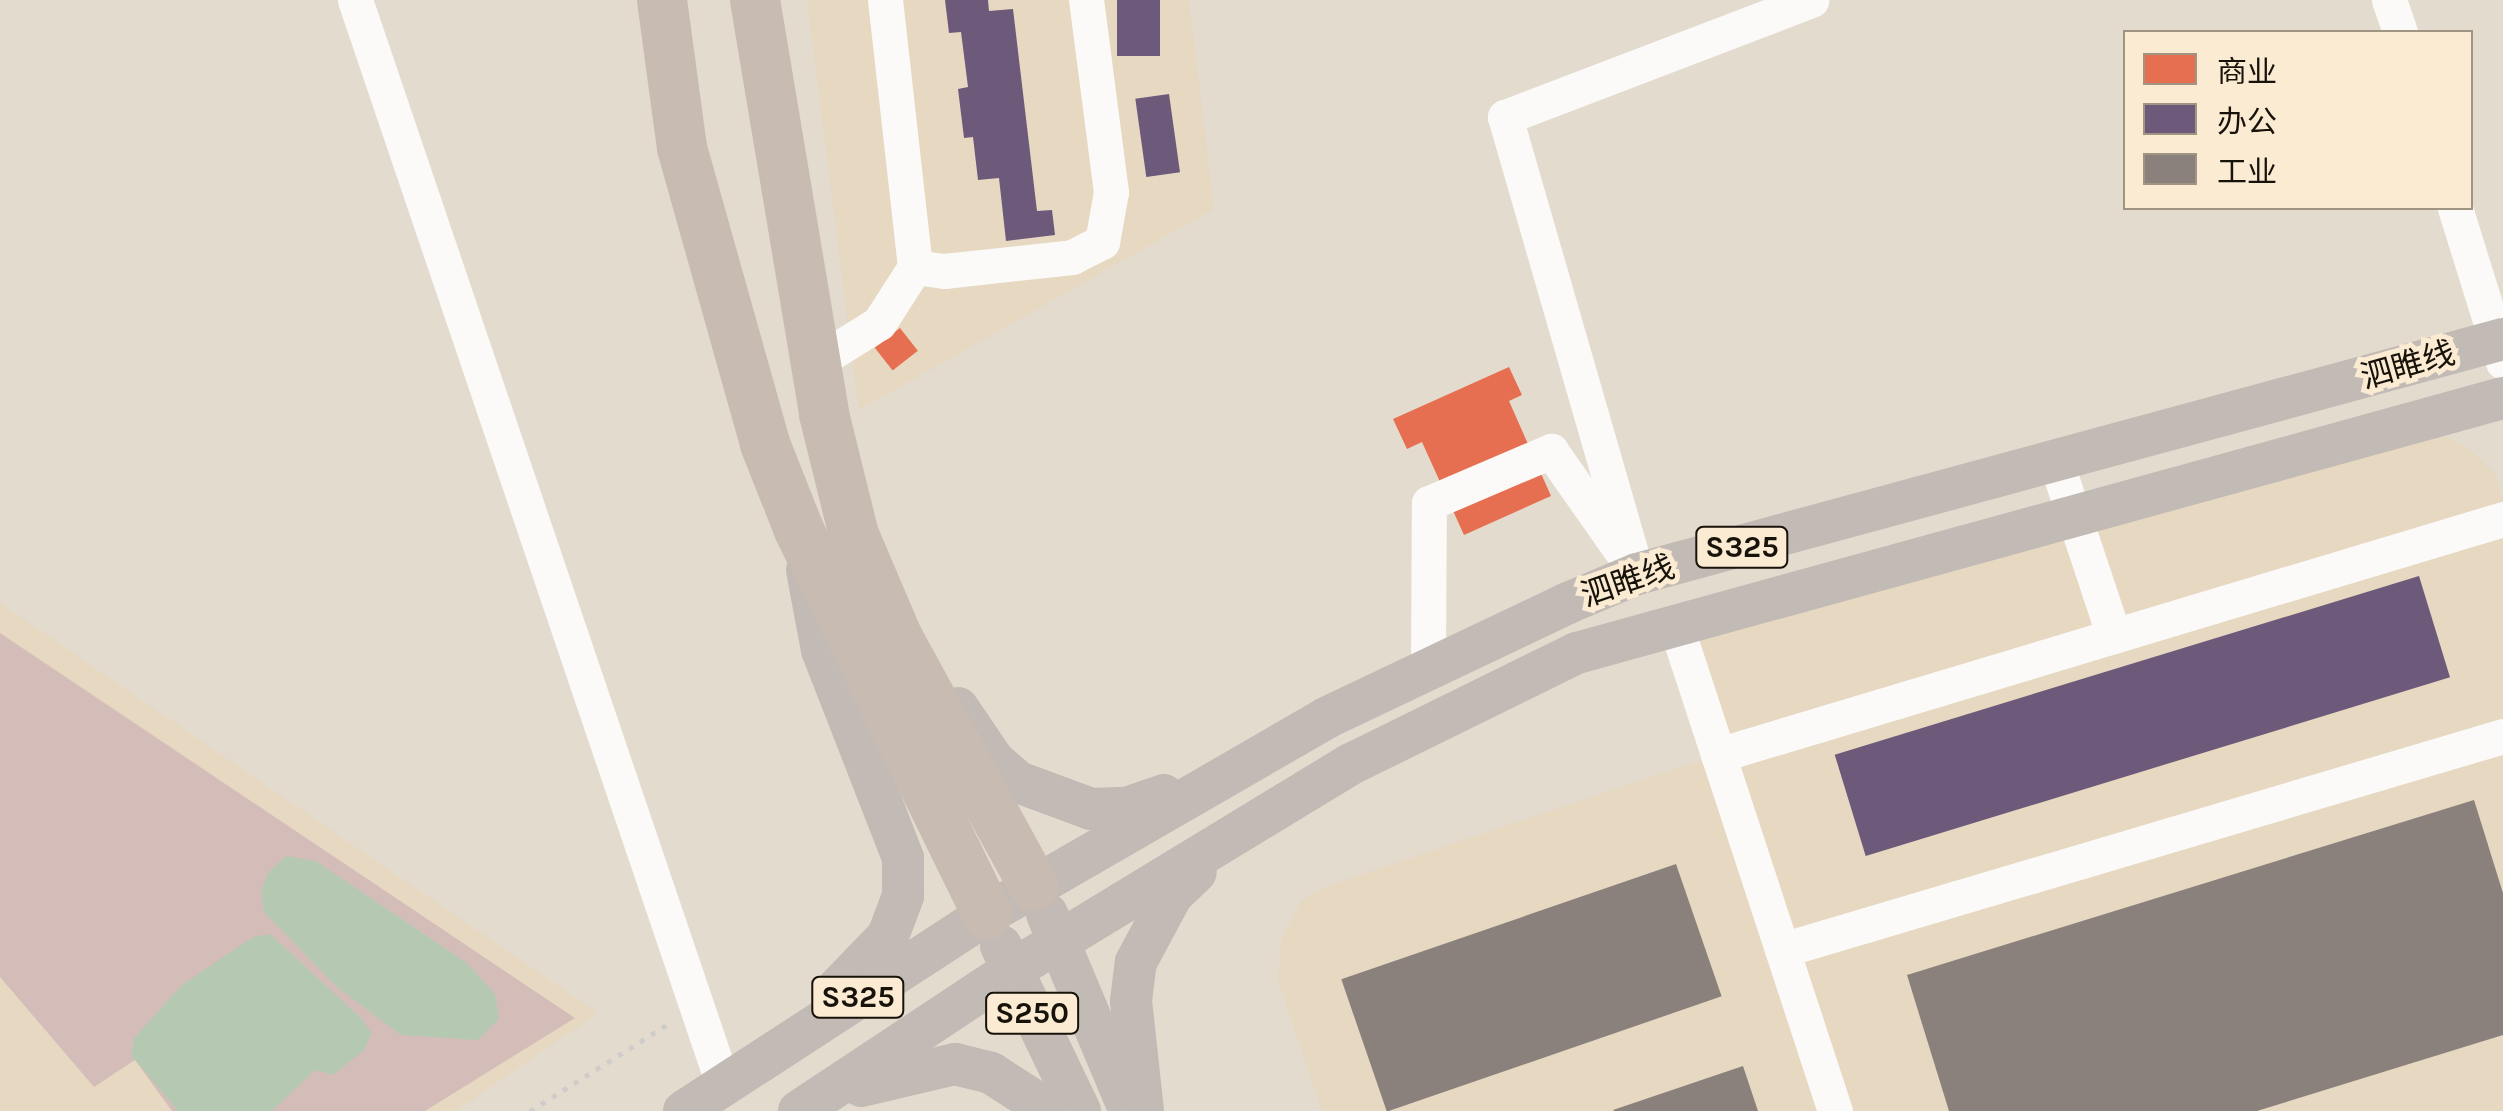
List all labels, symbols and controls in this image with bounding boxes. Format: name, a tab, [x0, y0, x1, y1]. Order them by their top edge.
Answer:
legend	[2123, 30, 2473, 210]
text: 商业	[2217, 54, 2277, 90]
text: 办公	[2217, 104, 2277, 140]
text: 工业	[2217, 154, 2277, 190]
street label: 泗睢线	[2357, 334, 2459, 398]
road number: S325	[1694, 522, 1790, 572]
street label: 泗睢线	[1576, 548, 1680, 616]
road number: S325	[810, 972, 906, 1022]
road number: S250	[984, 988, 1080, 1038]

